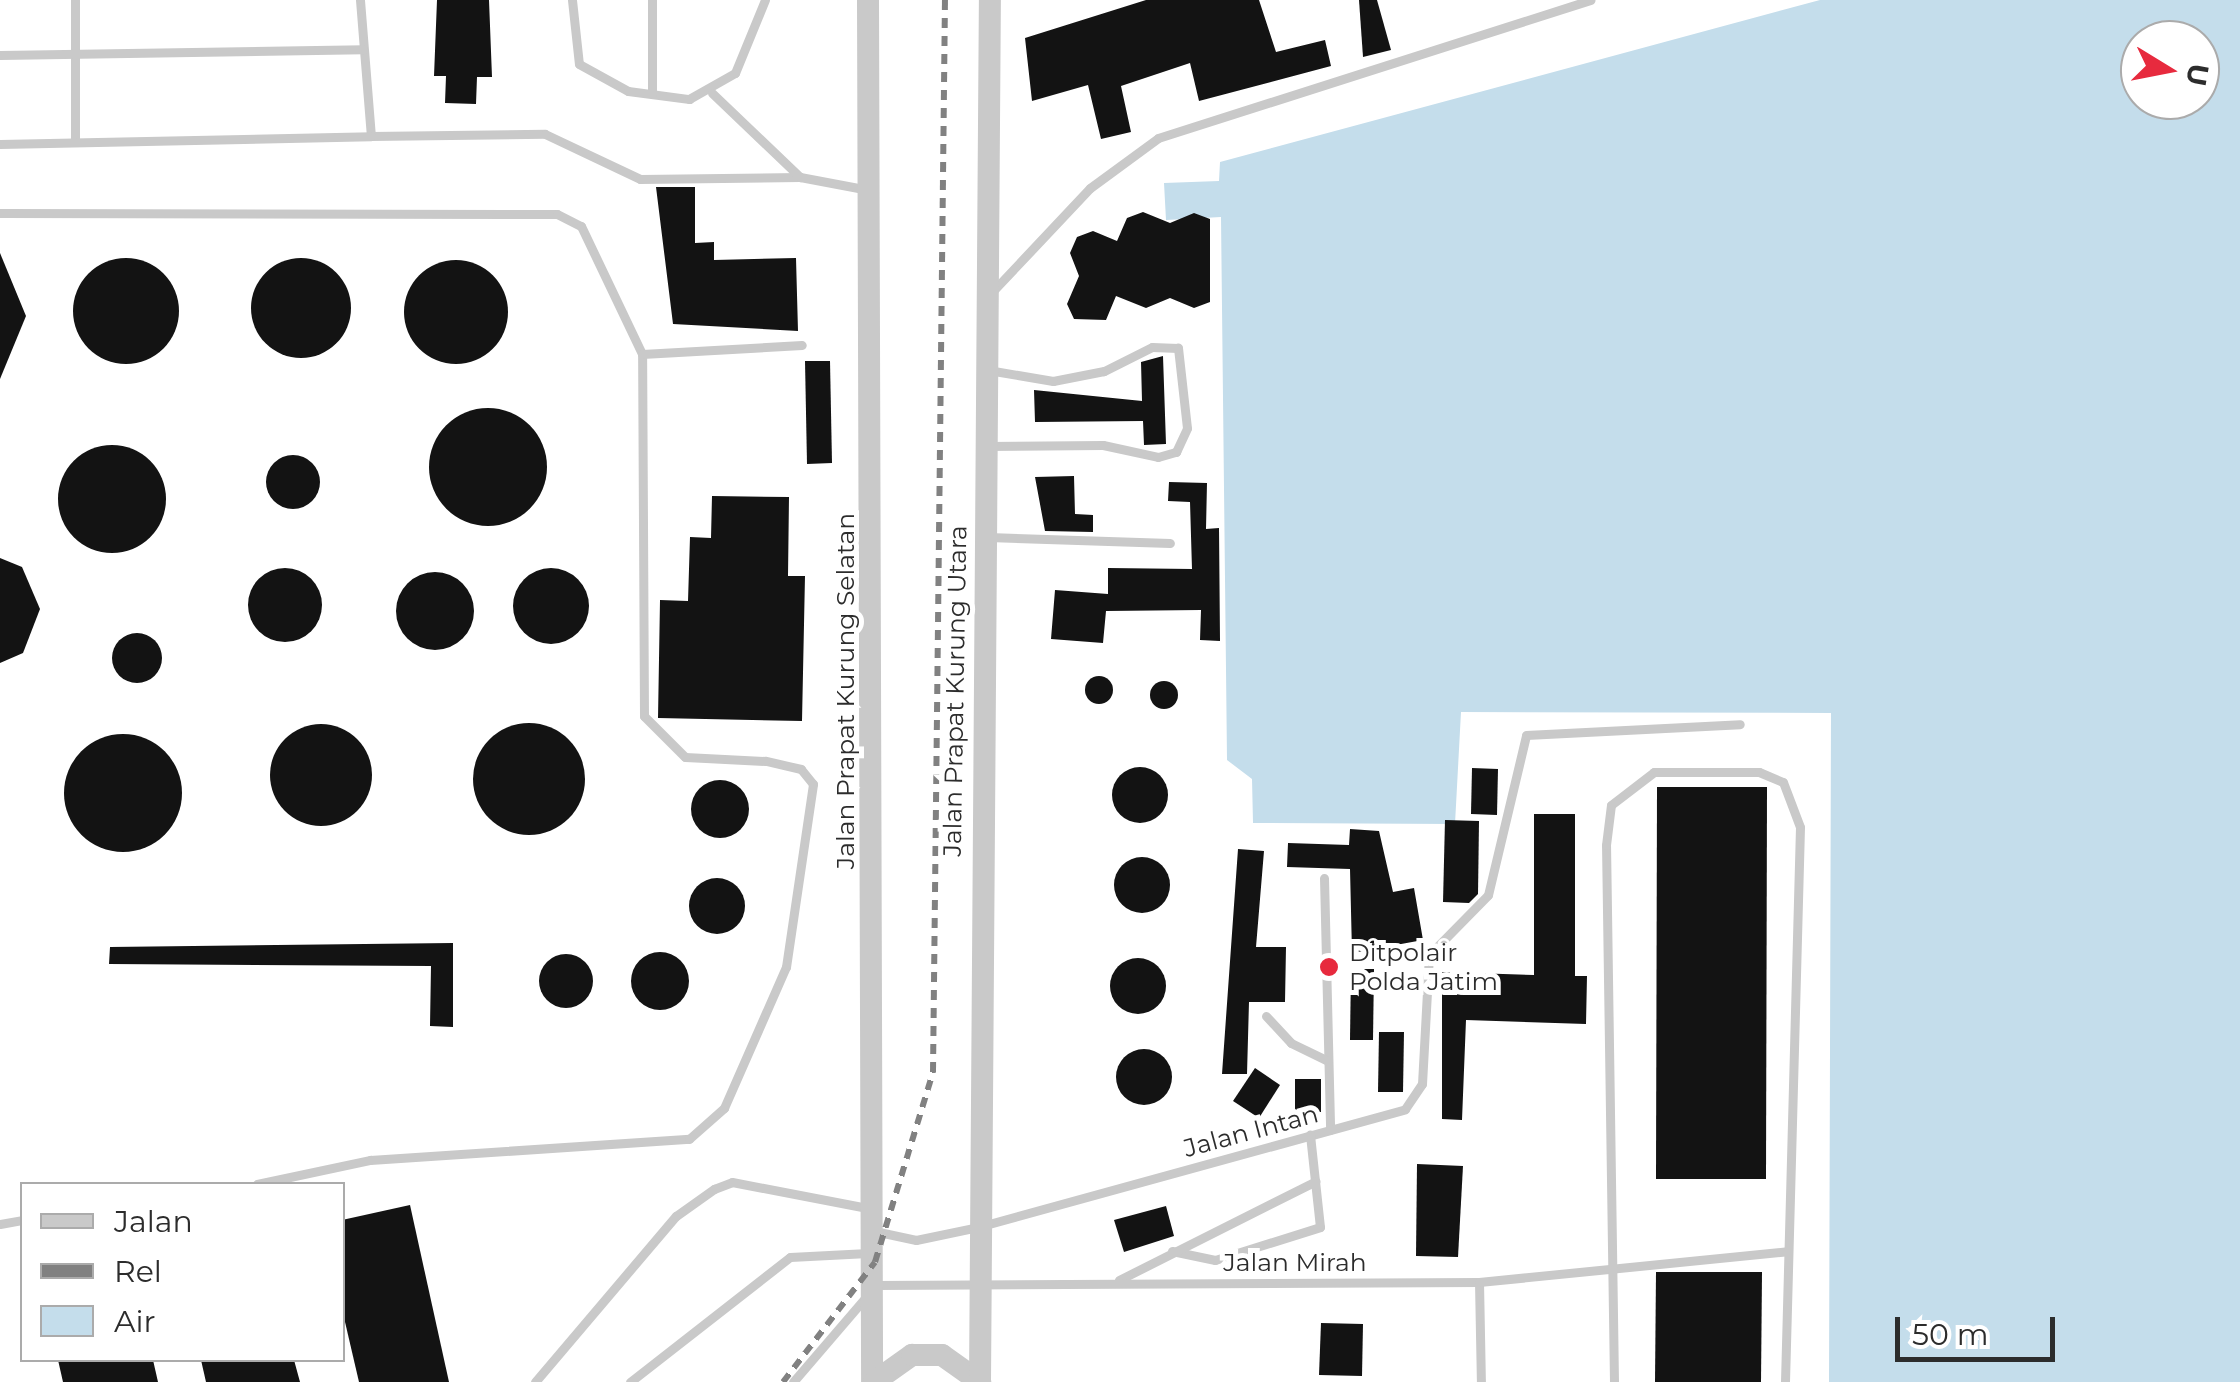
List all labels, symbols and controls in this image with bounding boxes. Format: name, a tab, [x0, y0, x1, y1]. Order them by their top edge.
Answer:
north arrow	[2120, 20, 2220, 120]
text: U	[2179, 61, 2216, 89]
street label: Jalan Prapat Kurung Selatan	[830, 513, 860, 869]
street label: Jalan Prapat Kurung Utara	[937, 525, 973, 857]
place label: Ditpolair Polda Jatim	[1349, 938, 1498, 997]
marker: Ditpolair Polda Jatim	[1318, 956, 1340, 978]
street label: Jalan Intan	[1180, 1099, 1322, 1163]
legend	[20, 1182, 345, 1362]
text: Jalan	[114, 1203, 193, 1240]
street label: Jalan Mirah	[1223, 1247, 1367, 1277]
text: Rel	[114, 1253, 162, 1290]
scale bar	[1900, 1297, 2060, 1359]
text: Air	[114, 1303, 156, 1340]
text: 50 m	[1912, 1316, 1989, 1353]

